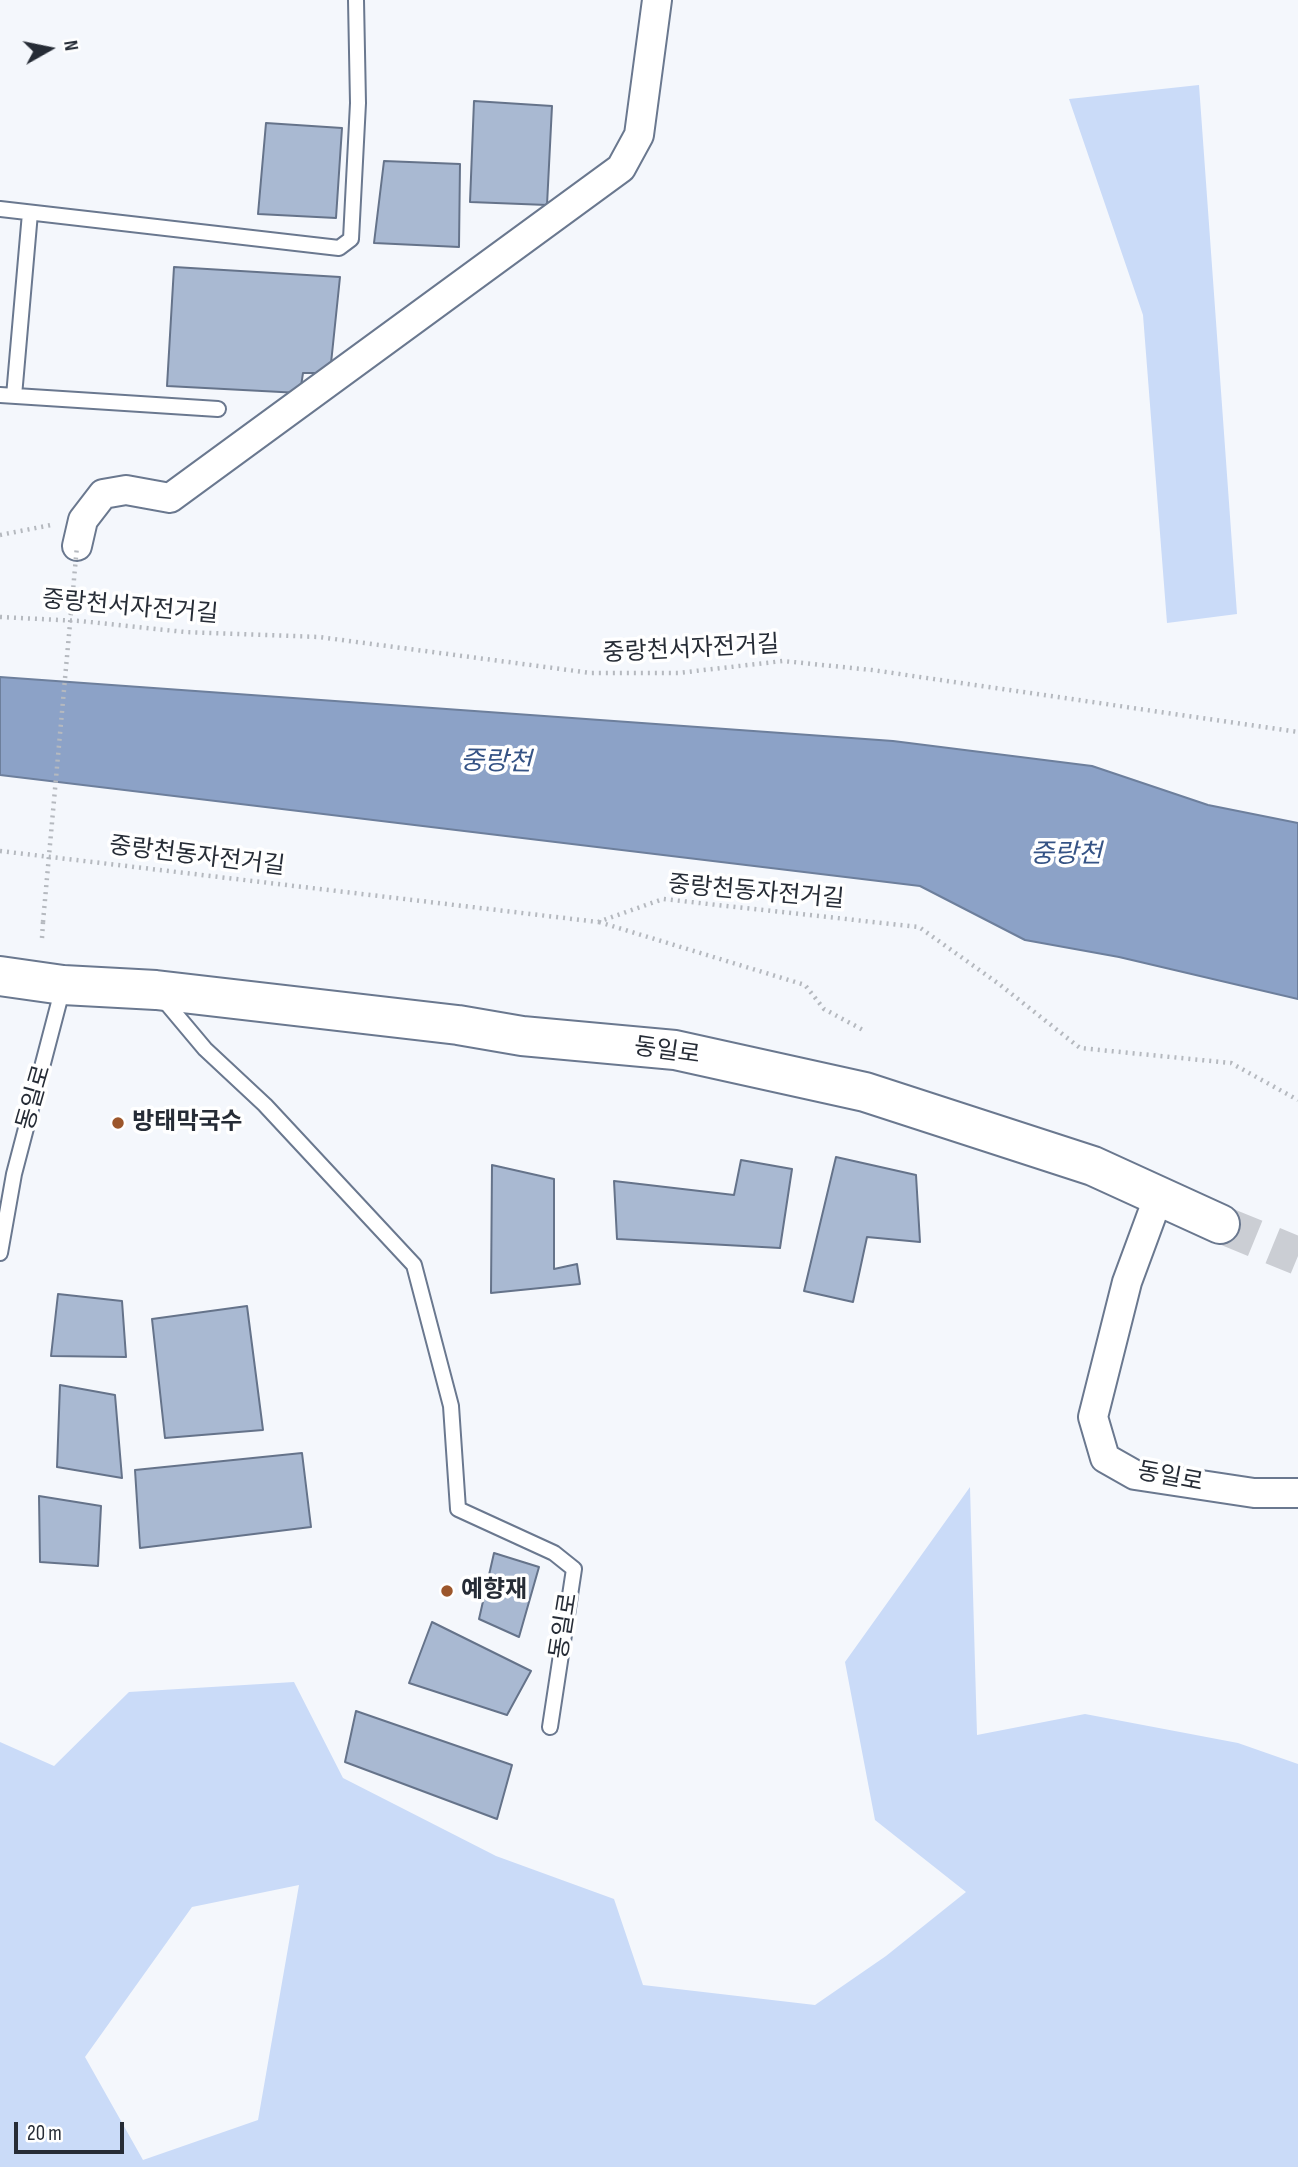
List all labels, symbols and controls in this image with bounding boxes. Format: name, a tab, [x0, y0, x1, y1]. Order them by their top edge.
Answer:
north arrow	[14, 14, 84, 84]
text: N	[58, 39, 82, 52]
street label: 중랑천서자전거길	[41, 586, 219, 630]
street label: 중랑천서자전거길	[602, 631, 780, 669]
water label: 중랑천	[460, 747, 532, 779]
street label: 중랑천동자전거길	[108, 832, 286, 882]
water label: 중랑천	[1030, 839, 1102, 871]
street label: 중랑천동자전거길	[667, 871, 845, 915]
street label: 동일로	[632, 1033, 702, 1071]
street label: 동일로	[12, 1062, 58, 1134]
place label: 방태막국수	[132, 1109, 242, 1137]
marker: 방태막국수	[110, 1115, 126, 1131]
street label: 동일로	[1135, 1458, 1205, 1498]
place label: 예향재	[461, 1577, 527, 1605]
marker: 예향재	[439, 1583, 455, 1599]
street label: 동일로	[546, 1591, 584, 1661]
scale bar	[18, 2108, 128, 2152]
text: 20 m	[27, 2121, 62, 2146]

